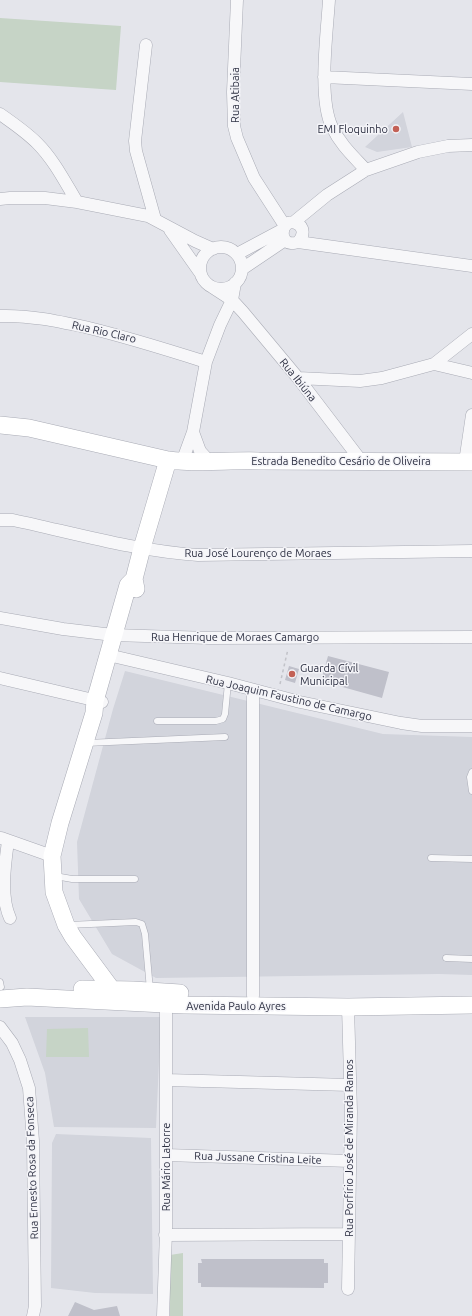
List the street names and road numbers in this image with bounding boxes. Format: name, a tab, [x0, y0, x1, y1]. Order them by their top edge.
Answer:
street label: Rua Atibaia	[228, 67, 242, 123]
street label: Rua Rio Claro	[71, 318, 137, 346]
street label: Rua Ibiúna	[277, 356, 319, 404]
street label: Estrada Benedito Cesário de Oliveira	[251, 454, 431, 468]
street label: Rua José Lourenço de Moraes	[184, 546, 332, 560]
street label: Rua Henrique de Moraes Camargo	[151, 630, 319, 644]
street label: Rua Joaquim Faustino de Camargo	[205, 672, 373, 724]
street label: Avenida Paulo Ayres	[186, 999, 286, 1013]
street label: Rua Porfírio José de Miranda Ramos	[342, 1059, 356, 1237]
street label: Rua Ernesto Rosa da Fonseca	[23, 1096, 41, 1240]
street label: Rua Mário Latorre	[159, 1123, 173, 1211]
street label: Rua Jussane Cristina Leite	[194, 1149, 322, 1167]

